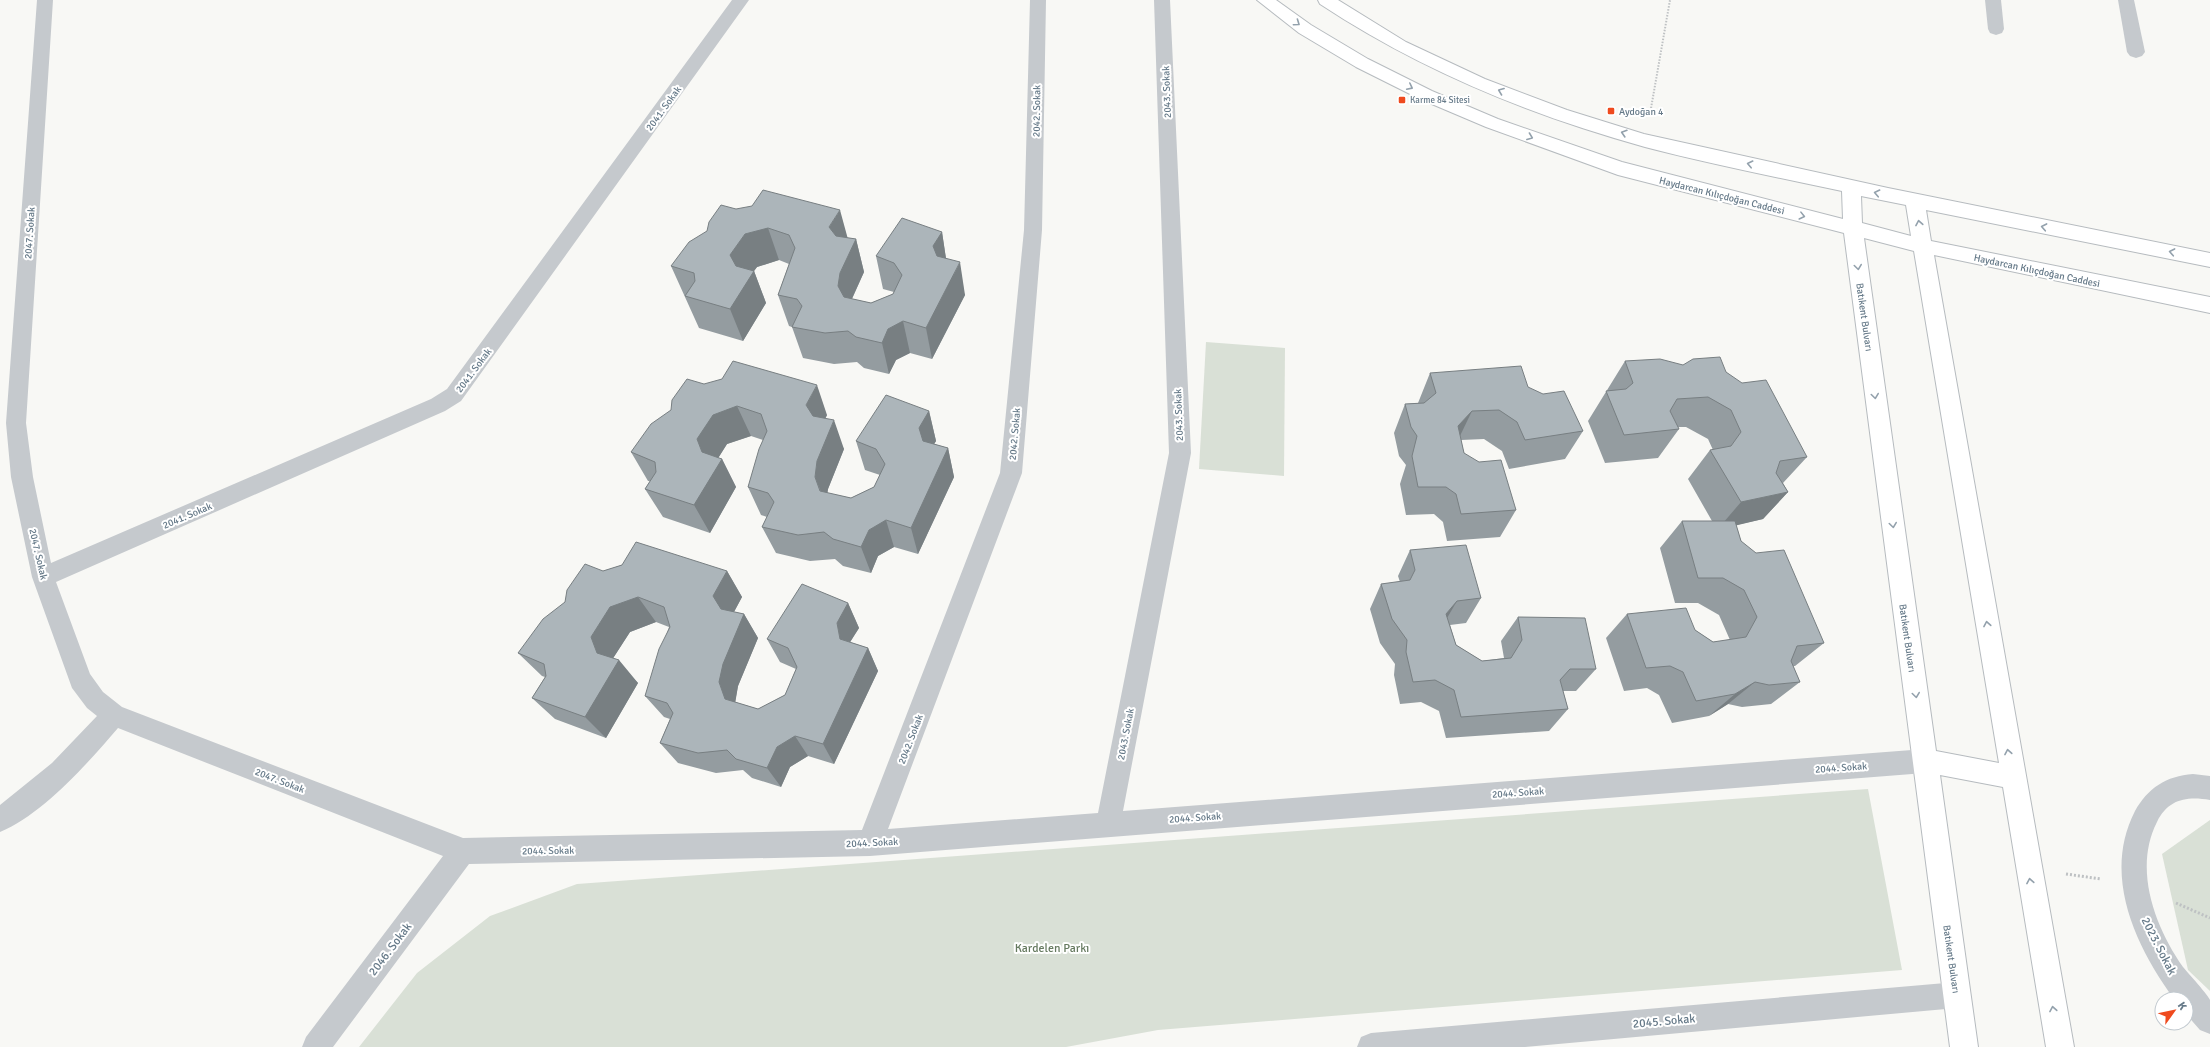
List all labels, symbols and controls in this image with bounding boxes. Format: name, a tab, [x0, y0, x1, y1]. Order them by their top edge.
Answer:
one-way arrow	[1292, 18, 1299, 25]
street label: 2043. Sokak	[1160, 66, 1174, 118]
one-way arrow	[1406, 82, 1413, 90]
street label: 2041. Sokak	[644, 84, 684, 133]
street label: 2042. Sokak	[1031, 85, 1043, 137]
one-way arrow	[1497, 88, 1505, 96]
marker: Karme 84 Sitesi	[1397, 95, 1407, 105]
place label: Karme 84 Sitesi	[1410, 95, 1470, 106]
marker: Aydoğan 4	[1606, 106, 1616, 116]
place label: Aydoğan 4	[1619, 106, 1664, 118]
one-way arrow	[1620, 129, 1627, 138]
one-way arrow	[1526, 133, 1533, 141]
one-way arrow	[1747, 160, 1754, 169]
street label: Haydarcan Kılıçdoğan Caddesi	[1658, 175, 1786, 217]
one-way arrow	[1874, 189, 1880, 197]
street label: 2047. Sokak	[22, 207, 38, 260]
one-way arrow	[1799, 211, 1806, 219]
one-way arrow	[1915, 220, 1924, 226]
one-way arrow	[2041, 223, 2047, 231]
one-way arrow	[2169, 249, 2175, 257]
street label: Haydarcan Kılıçdoğan Caddesi	[1973, 252, 2101, 290]
one-way arrow	[1853, 264, 1862, 270]
street label: Batıkent Bulvarı	[1853, 282, 1875, 352]
street label: 2041. Sokak	[453, 346, 494, 395]
street label: 2043. Sokak	[1172, 389, 1186, 441]
one-way arrow	[1870, 393, 1879, 399]
street label: 2042. Sokak	[1007, 408, 1023, 461]
street label: 2041. Sokak	[161, 500, 214, 532]
one-way arrow	[1888, 522, 1897, 528]
street label: 2047. Sokak	[26, 527, 50, 581]
street label: Batıkent Bulvarı	[1896, 603, 1918, 673]
one-way arrow	[1983, 621, 1992, 627]
one-way arrow	[1911, 692, 1920, 698]
street label: 2043. Sokak	[1115, 707, 1137, 761]
street label: 2042. Sokak	[896, 713, 926, 766]
one-way arrow	[2005, 749, 2013, 755]
street label: 2044. Sokak	[1815, 760, 1868, 776]
street label: 2047. Sokak	[253, 766, 306, 796]
street label: 2044. Sokak	[1492, 785, 1545, 801]
street label: 2044. Sokak	[1169, 810, 1222, 826]
street label: 2044. Sokak	[846, 836, 898, 850]
street label: 2044. Sokak	[522, 845, 574, 857]
one-way arrow	[2027, 877, 2035, 884]
street label: 2023. Sokak	[2138, 915, 2179, 978]
street label: 2046. Sokak	[366, 920, 415, 979]
street label: Batıkent Bulvarı	[1940, 924, 1962, 994]
park label: Kardelen Parkı	[1015, 941, 1089, 956]
north arrow	[2154, 991, 2194, 1031]
text: K	[2175, 999, 2189, 1012]
one-way arrow	[2049, 1005, 2058, 1012]
street label: 2045. Sokak	[1632, 1011, 1696, 1032]

